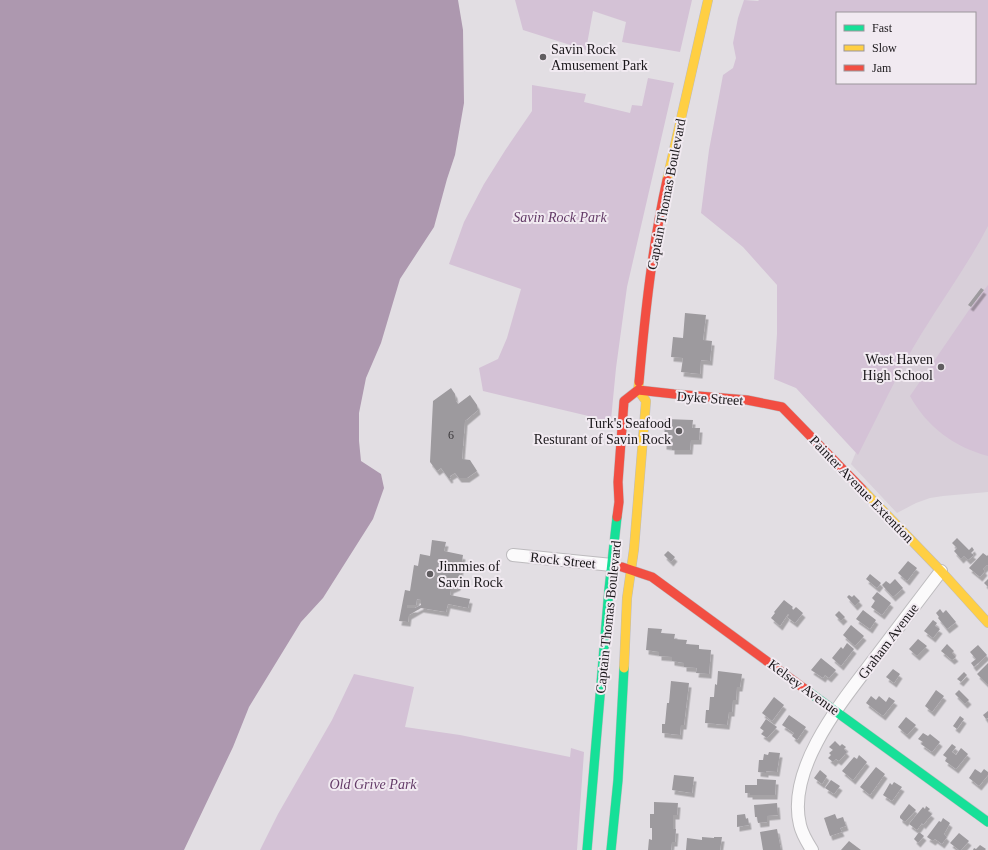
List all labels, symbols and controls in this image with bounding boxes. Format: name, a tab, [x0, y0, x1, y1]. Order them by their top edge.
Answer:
legend	[836, 12, 976, 84]
text: Fast	[872, 21, 893, 35]
text: Slow	[872, 41, 897, 55]
place label: Savin Rock Amusement Park	[551, 42, 648, 73]
marker: Savin Rock Amusement Park	[538, 52, 548, 62]
text: Jam	[872, 61, 892, 75]
street label: Captain Thomas Boulevard	[644, 117, 689, 271]
park label: Savin Rock Park	[513, 210, 607, 225]
place label: West Haven High School	[863, 352, 933, 383]
marker: West Haven High School	[936, 362, 946, 372]
street label: Dyke Street	[676, 389, 744, 408]
place label: Turk's Seafood Resturant of Savin Rock	[534, 416, 671, 447]
marker: Turk's Seafood Resturant of Savin Rock	[674, 426, 684, 436]
house number: 6	[448, 428, 454, 442]
street label: Painter Avenue Extention	[807, 433, 917, 546]
street label: Captain Thomas Boulevard	[593, 540, 624, 694]
street label: Rock Street	[529, 550, 597, 571]
place label: Jimmies of Savin Rock	[438, 559, 503, 590]
marker: Jimmies of Savin Rock	[425, 569, 435, 579]
street label: Graham Avenue	[855, 601, 922, 682]
street label: Kelsey Avenue	[765, 657, 842, 718]
park label: Old Grive Park	[329, 777, 417, 792]

